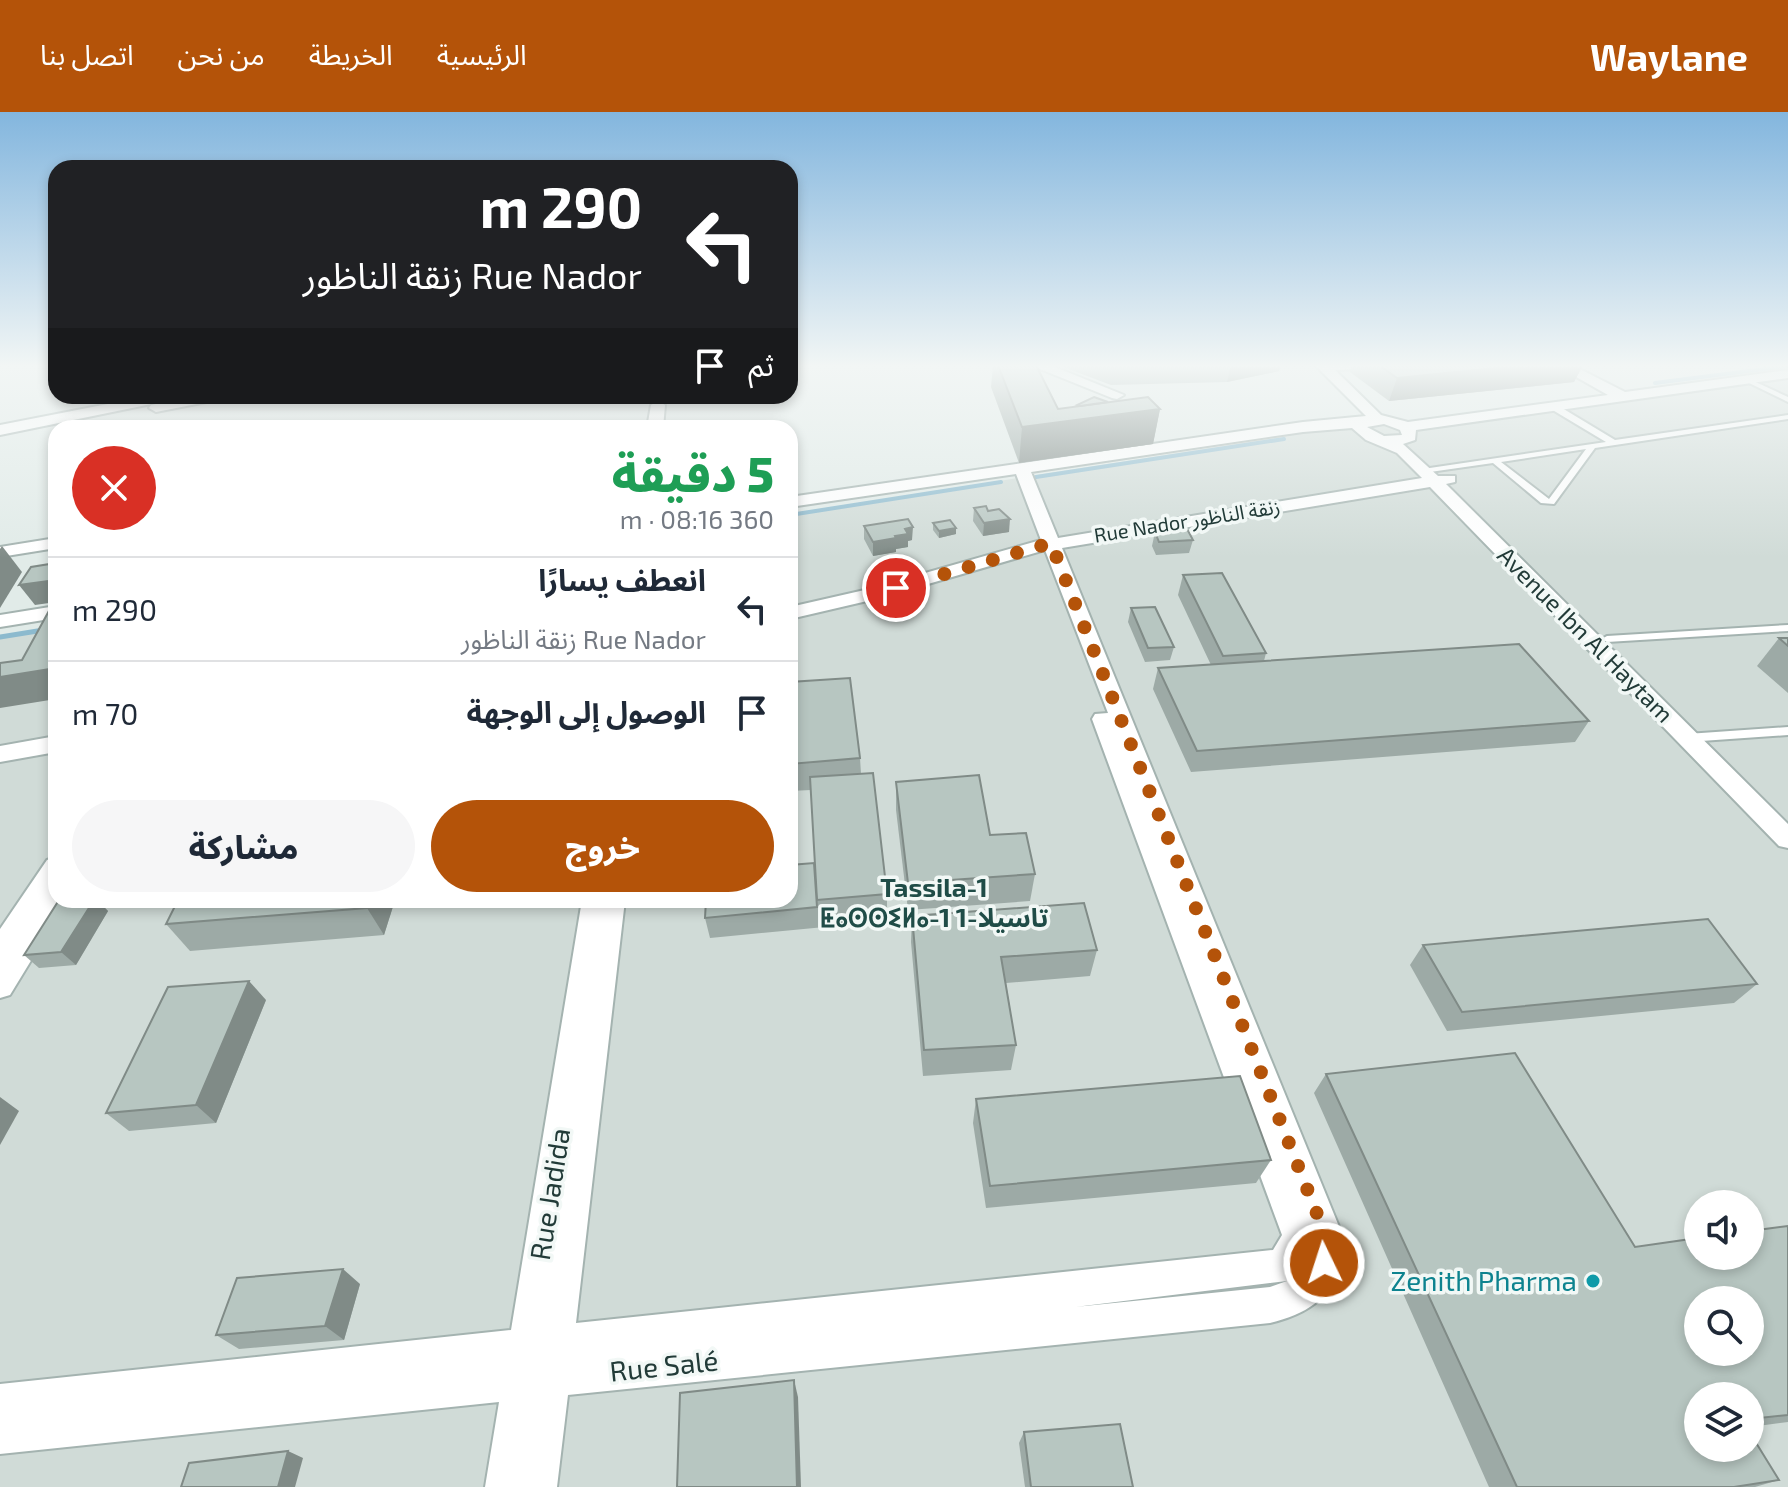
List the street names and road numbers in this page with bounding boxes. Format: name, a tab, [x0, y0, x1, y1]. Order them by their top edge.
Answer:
street label: Rue Nador زنقة الناظور	[1092, 493, 1282, 548]
street label: Avenue Ibn Al Haytam	[1492, 540, 1680, 728]
street label: Rue Jadida	[522, 1125, 576, 1262]
street label: Rue Salé	[608, 1342, 720, 1388]

